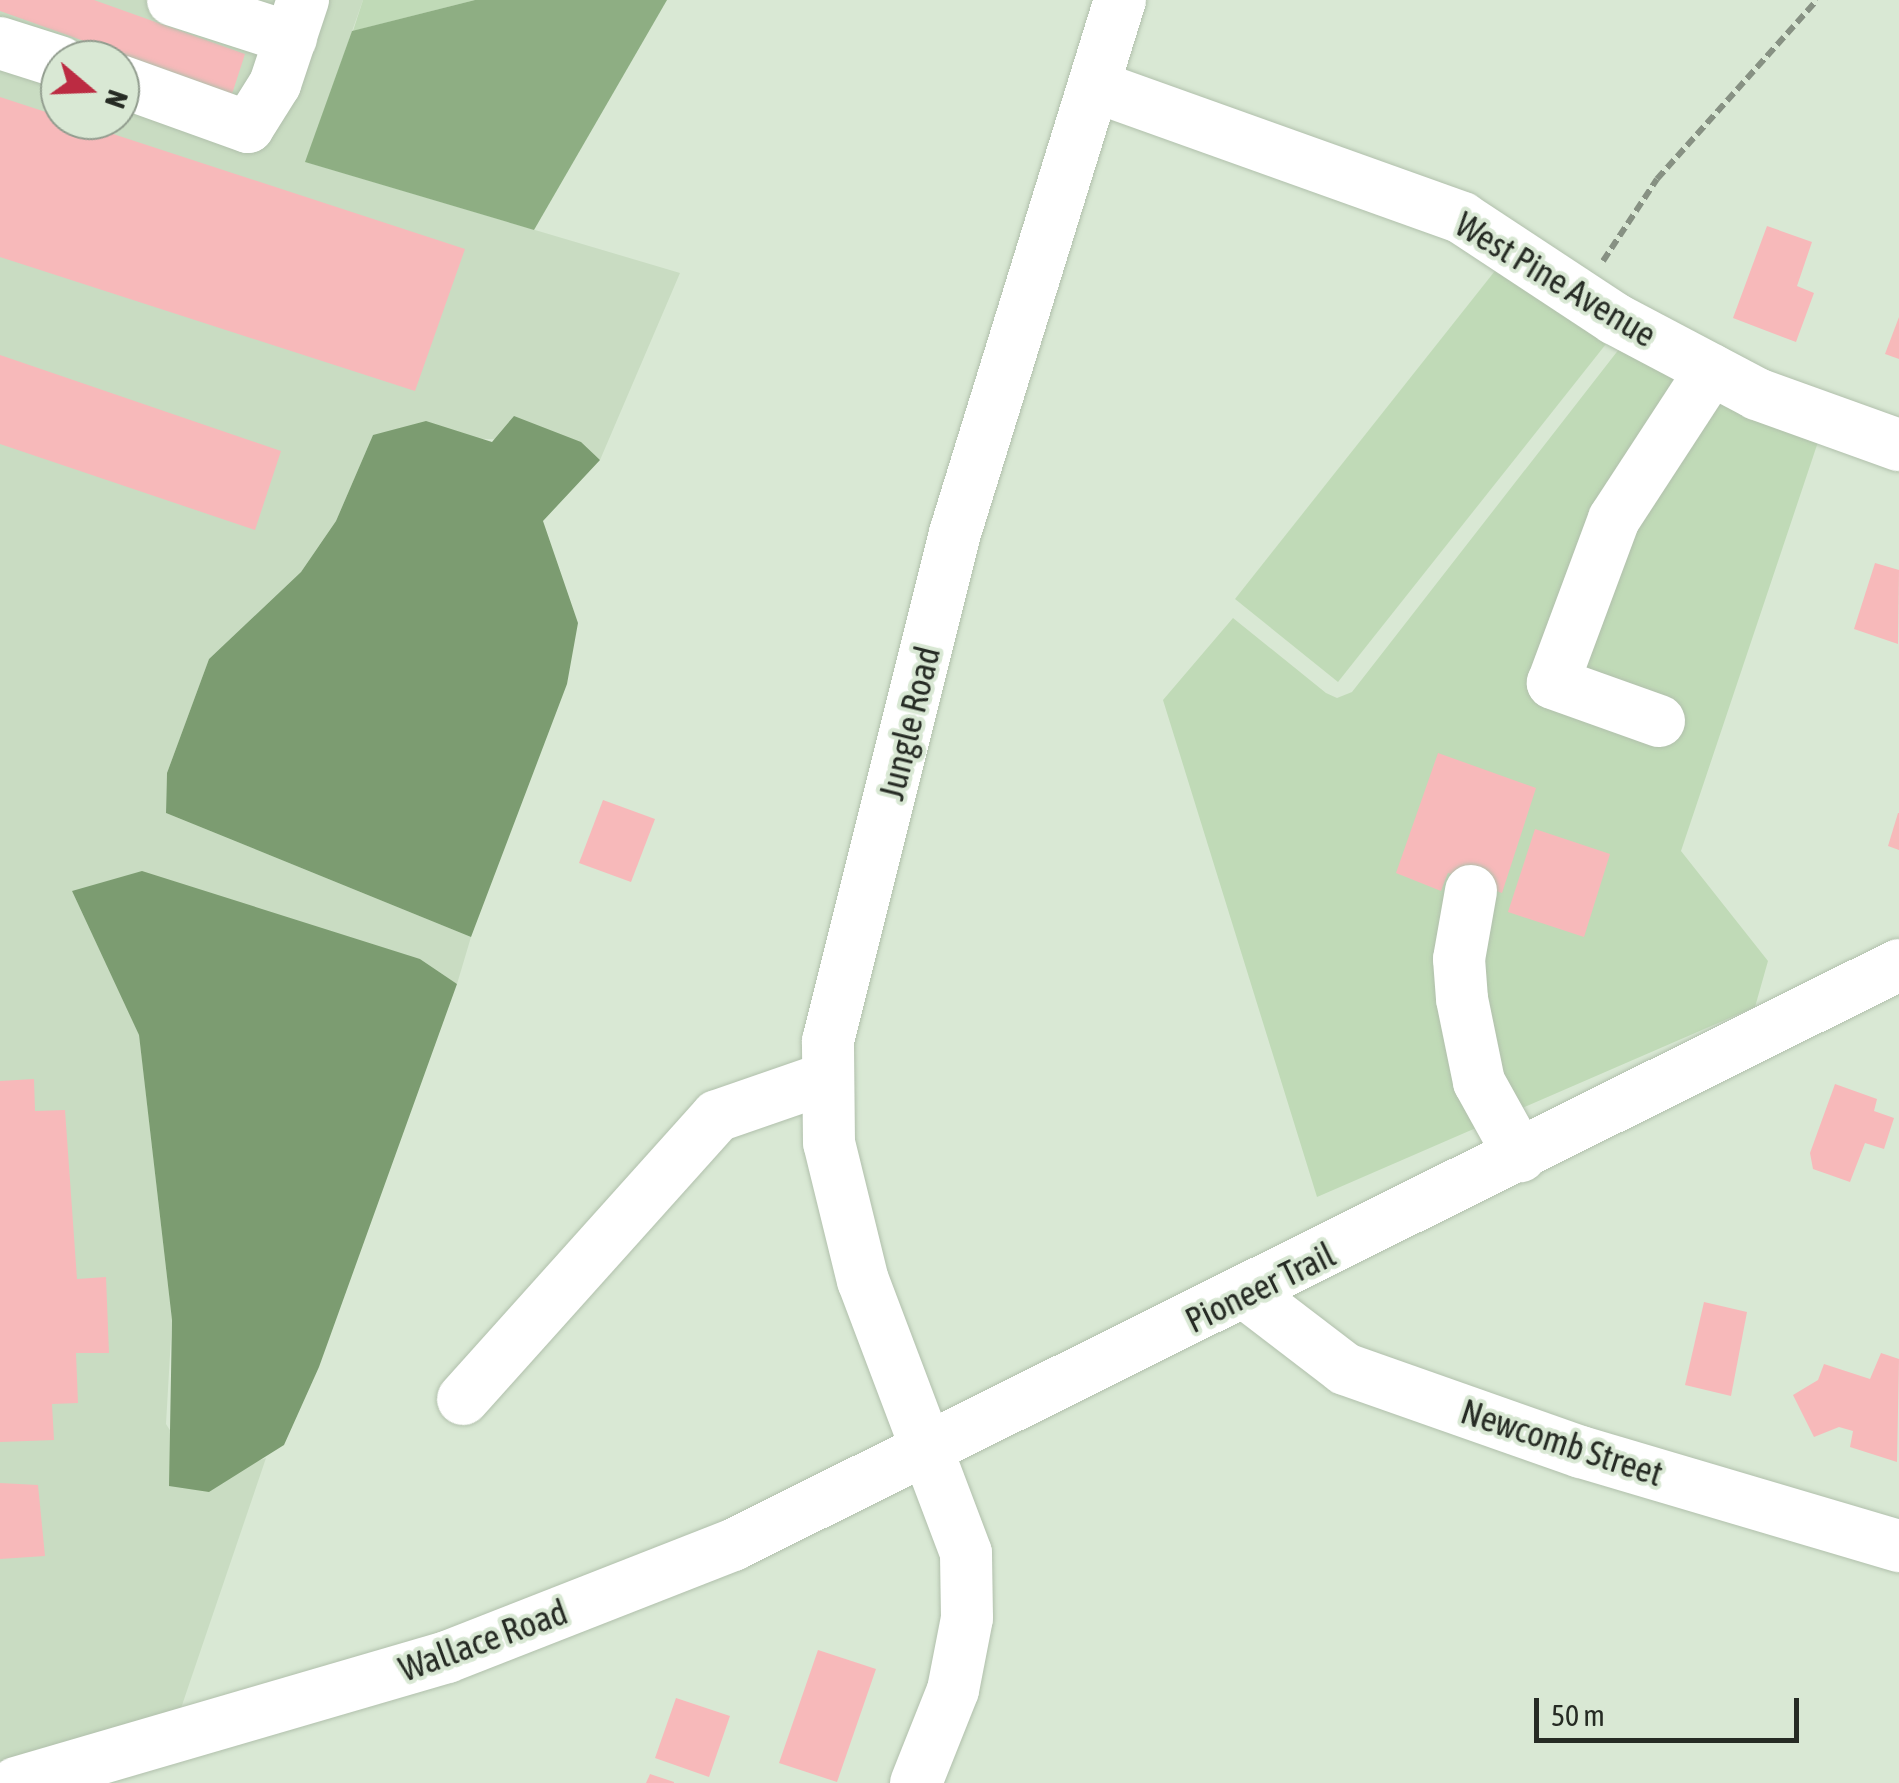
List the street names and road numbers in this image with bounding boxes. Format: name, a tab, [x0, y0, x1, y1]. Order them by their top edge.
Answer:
street label: West Pine Avenue	[1448, 203, 1664, 355]
street label: Jungle Road	[870, 642, 948, 804]
street label: Pioneer Trail	[1178, 1233, 1342, 1341]
street label: Newcomb Street	[1456, 1390, 1668, 1494]
street label: Wallace Road	[393, 1590, 573, 1690]

